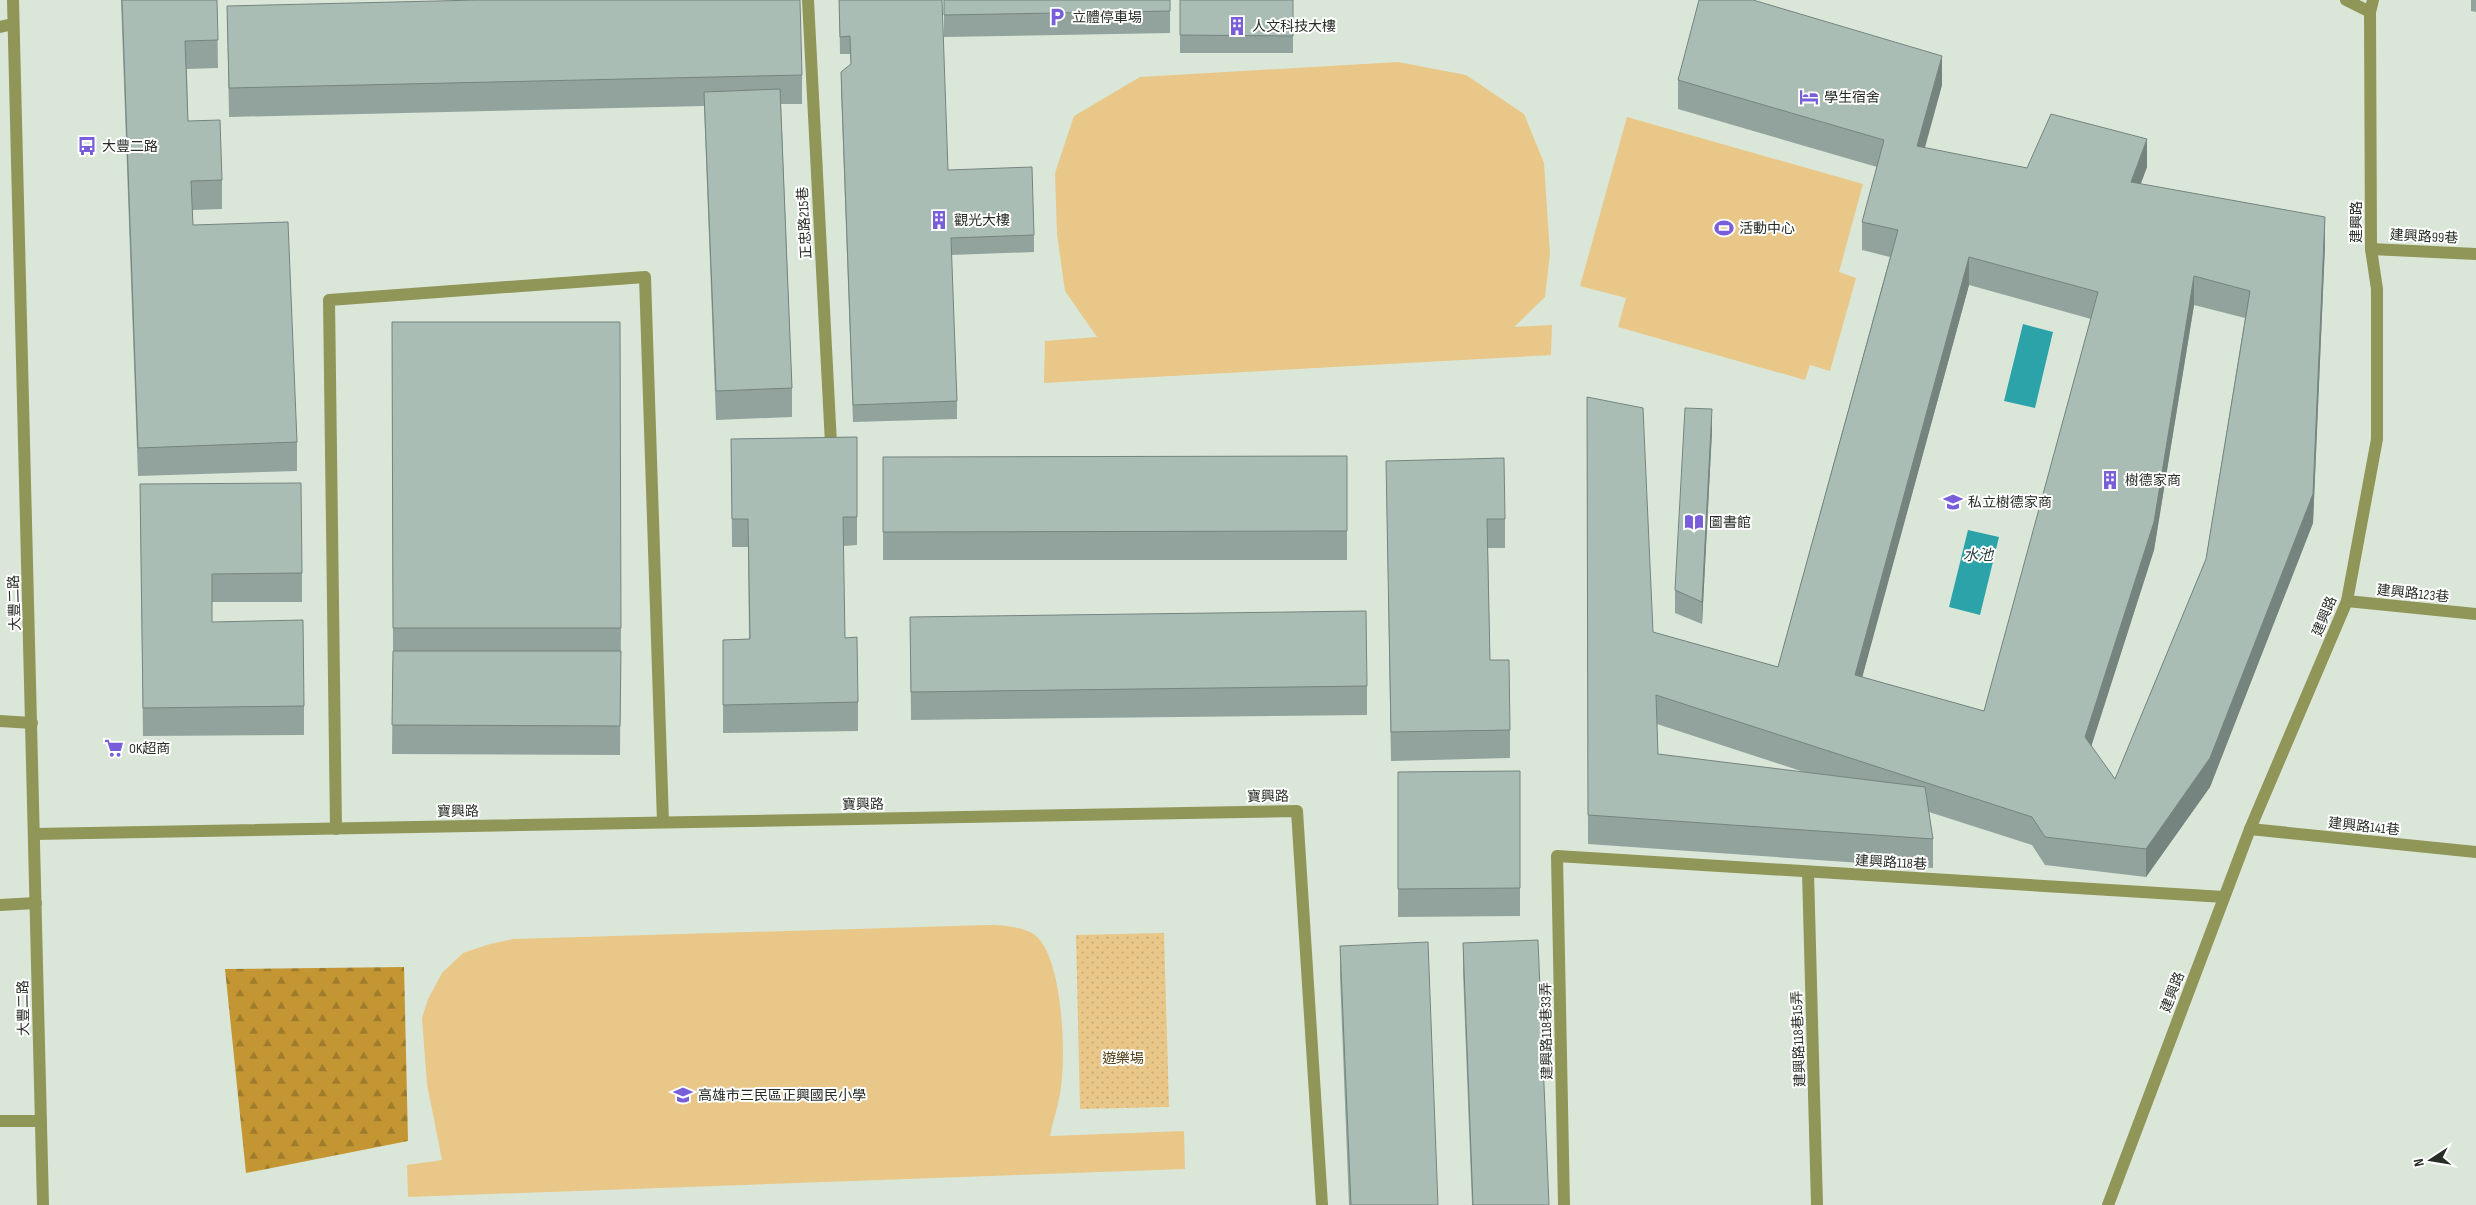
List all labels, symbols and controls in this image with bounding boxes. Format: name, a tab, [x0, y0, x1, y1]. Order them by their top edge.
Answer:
parking icon: 立體停車場	[1046, 6, 1068, 28]
place label: 立體停車場	[1072, 9, 1142, 26]
building icon: 人文科技大樓	[1226, 15, 1248, 37]
place label: 人文科技大樓	[1252, 18, 1336, 35]
hotel icon: 學生宿舍	[1798, 86, 1820, 108]
place label: 學生宿舍	[1824, 89, 1880, 106]
bus stop icon: 大豐二路	[76, 135, 98, 157]
place label: 大豐二路	[102, 138, 158, 155]
street label: 正忠路215巷	[794, 186, 815, 260]
street label: 建興路	[2348, 201, 2365, 243]
building icon: 觀光大樓	[928, 209, 950, 231]
place label: 觀光大樓	[954, 212, 1010, 229]
sports icon: 活動中心	[1713, 217, 1735, 239]
place label: 活動中心	[1739, 220, 1795, 237]
street label: 建興路99巷	[2389, 226, 2459, 247]
building icon: 樹德家商	[2099, 469, 2121, 491]
place label: 樹德家商	[2125, 472, 2181, 489]
school or university icon: 私立樹德家商	[1942, 491, 1964, 513]
place label: 私立樹德家商	[1968, 494, 2052, 511]
library icon: 圖書館	[1683, 511, 1705, 533]
place label: 圖書館	[1709, 514, 1751, 531]
water label: 水池	[1963, 546, 1995, 565]
street label: 大豐二路	[5, 575, 24, 631]
street label: 建興路123巷	[2376, 581, 2450, 606]
street label: 建興路	[2309, 594, 2340, 639]
supermarket icon: OK超商	[103, 737, 125, 759]
place label: OK超商	[129, 740, 170, 757]
street label: 寶興路	[1247, 788, 1289, 805]
street label: 寶興路	[842, 796, 884, 813]
street label: 寶興路	[437, 803, 479, 820]
street label: 建興路141巷	[2327, 814, 2400, 839]
street label: 建興路118巷	[1855, 852, 1927, 873]
street label: 建興路	[2157, 970, 2188, 1015]
street label: 大豐二路	[15, 980, 32, 1036]
street label: 建興路118巷33弄	[1537, 982, 1556, 1080]
street label: 建興路118巷15弄	[1788, 990, 1809, 1087]
park label: 遊樂場	[1102, 1050, 1144, 1067]
school or university icon: 高雄市三民區正興國民小學	[672, 1084, 694, 1106]
place label: 高雄市三民區正興國民小學	[698, 1087, 866, 1104]
north arrow	[2406, 1135, 2456, 1185]
text: N	[2410, 1157, 2428, 1168]

